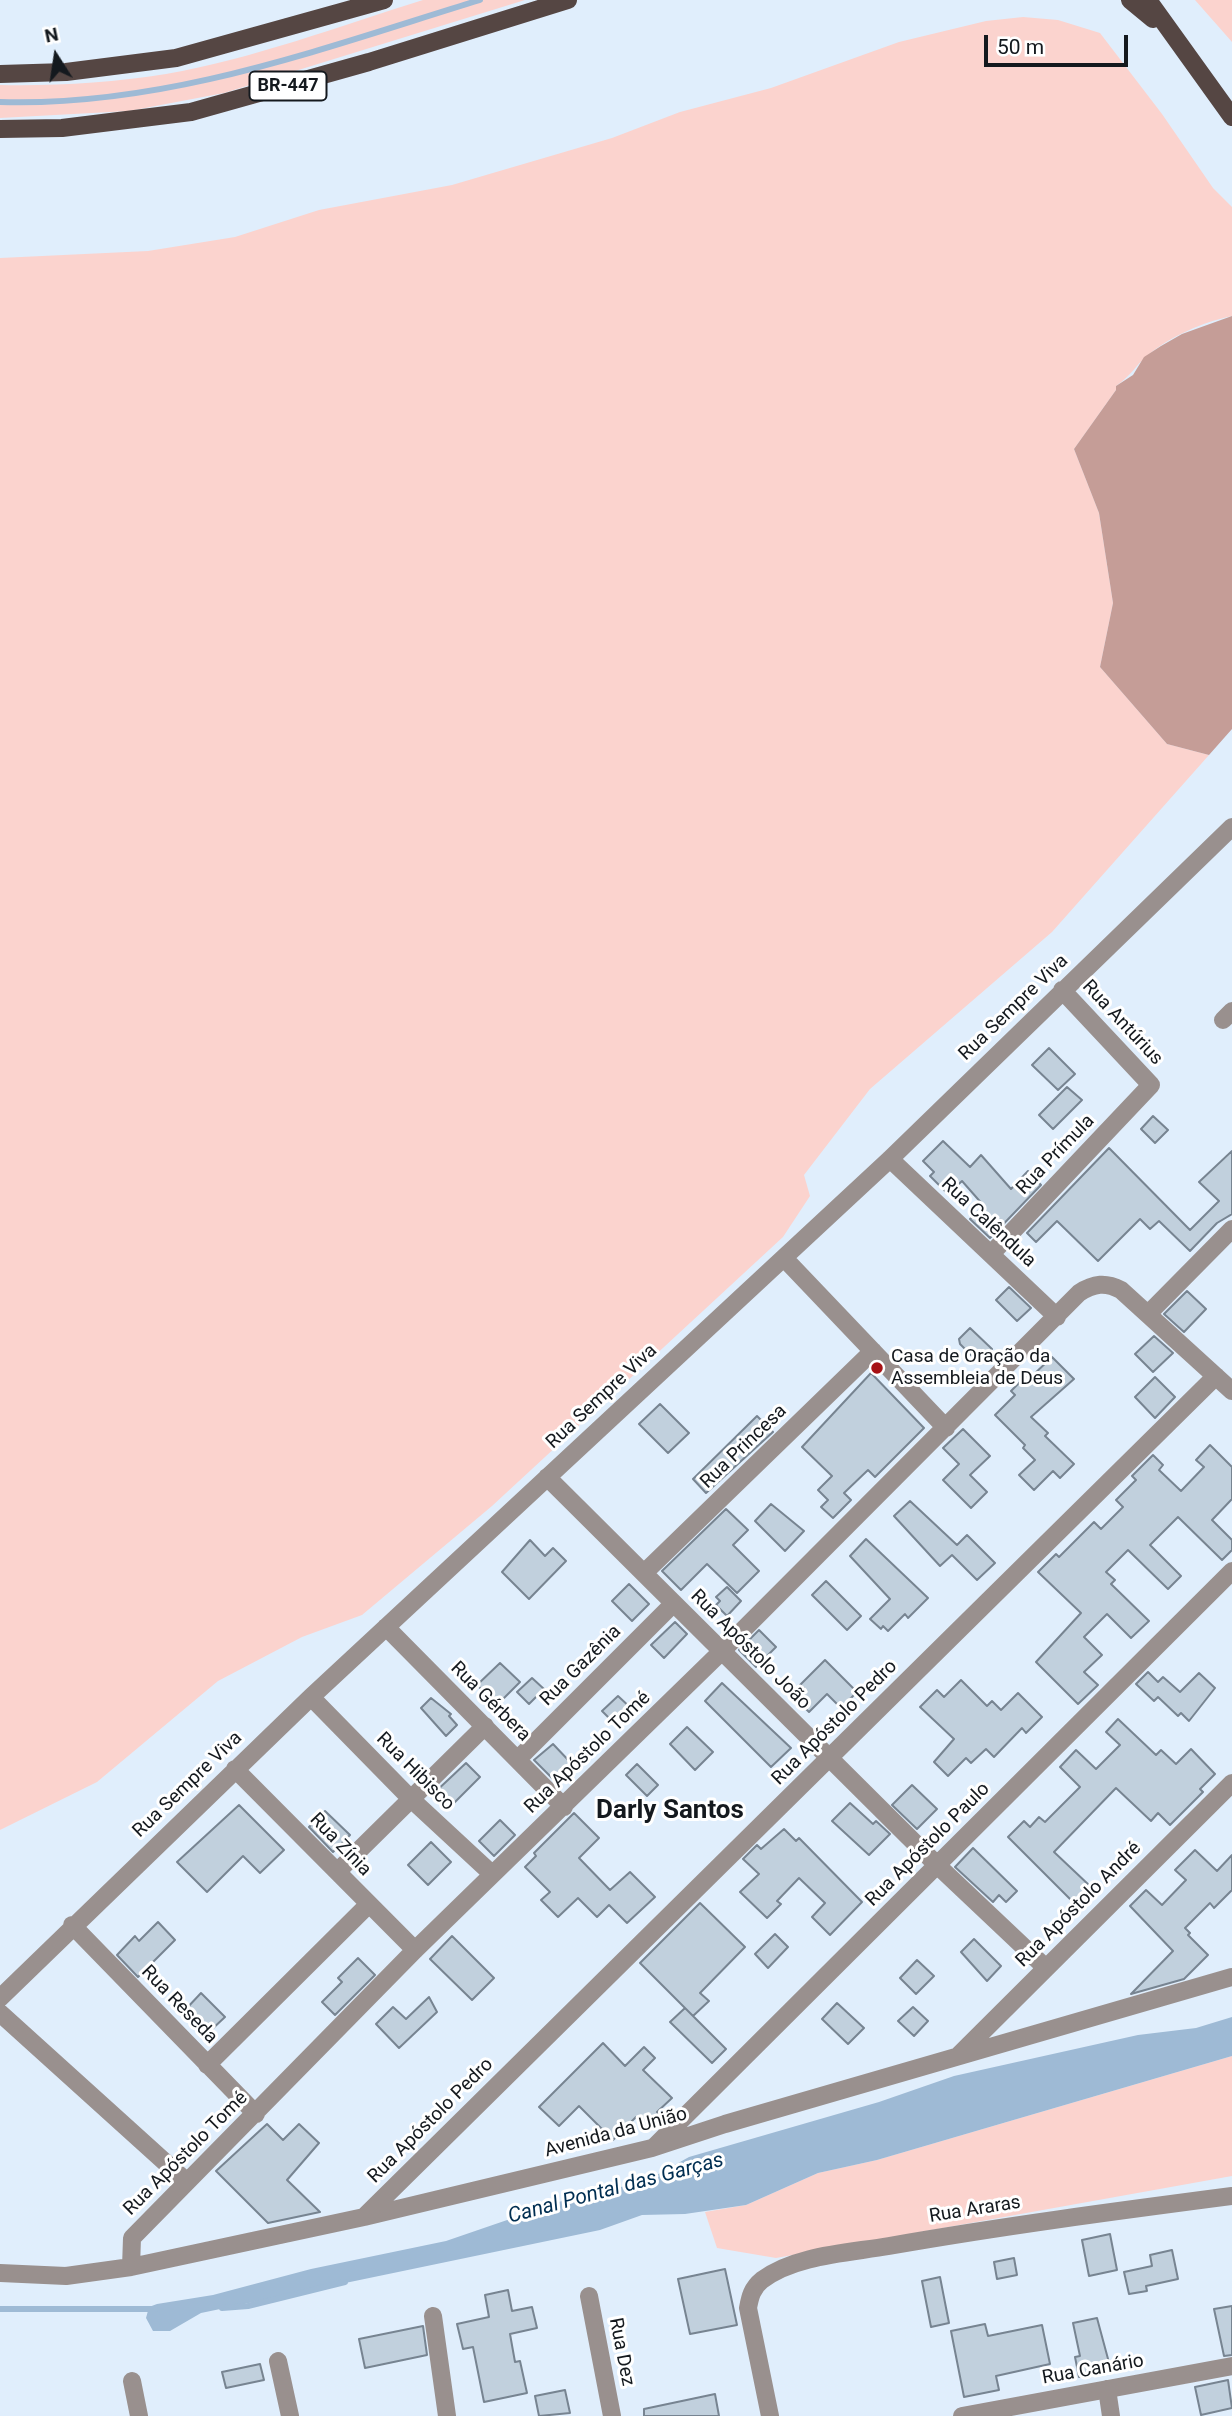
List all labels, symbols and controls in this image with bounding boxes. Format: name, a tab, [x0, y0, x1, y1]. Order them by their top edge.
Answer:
north arrow	[21, 21, 91, 91]
scale bar	[987, 21, 1130, 65]
text: N	[43, 22, 60, 48]
text: 50 m	[997, 35, 1044, 59]
road number: BR-447	[250, 72, 326, 100]
street label: Rua Sempre Viva	[955, 950, 1073, 1066]
street label: Rua Antúrius	[1077, 976, 1167, 1070]
street label: Rua Prímula	[1012, 1110, 1100, 1200]
street label: Rua Calêndula	[936, 1173, 1040, 1273]
street label: Rua Sempre Viva	[542, 1340, 662, 1454]
place label: Casa de Oração da Assembleia de Deus	[891, 1346, 1063, 1390]
marker: Casa de Oração da Assembleia de Deus	[869, 1360, 885, 1376]
street label: Rua Princesa	[696, 1400, 792, 1494]
street label: Rua Apóstolo João	[685, 1585, 815, 1715]
street label: Rua Gazênia	[536, 1621, 626, 1711]
street label: Rua Apóstolo Pedro	[768, 1656, 902, 1790]
street label: Rua Gérbera	[445, 1657, 535, 1747]
street label: Rua Apóstolo Tomé	[520, 1687, 656, 1819]
street label: Rua Sempre Viva	[129, 1727, 247, 1843]
street label: Rua Hibisco	[371, 1728, 459, 1816]
street label: Rua Apóstolo Paulo	[861, 1778, 995, 1912]
district label: Darly Santos	[596, 1795, 744, 1827]
street label: Rua Zínia	[304, 1809, 376, 1881]
street label: Rua Apóstolo André	[1012, 1838, 1146, 1972]
street label: Rua Reseda	[136, 1961, 222, 2049]
street label: Rua Apóstolo Pedro	[364, 2054, 498, 2188]
street label: Rua Apóstolo Tomé	[119, 2087, 253, 2221]
street label: Avenida da União	[542, 2103, 690, 2163]
water label: Canal Pontal das Garças	[505, 2148, 727, 2230]
street label: Rua Araras	[928, 2192, 1022, 2228]
street label: Rua Dez	[603, 2316, 639, 2388]
street label: Rua Canário	[1040, 2350, 1146, 2390]

